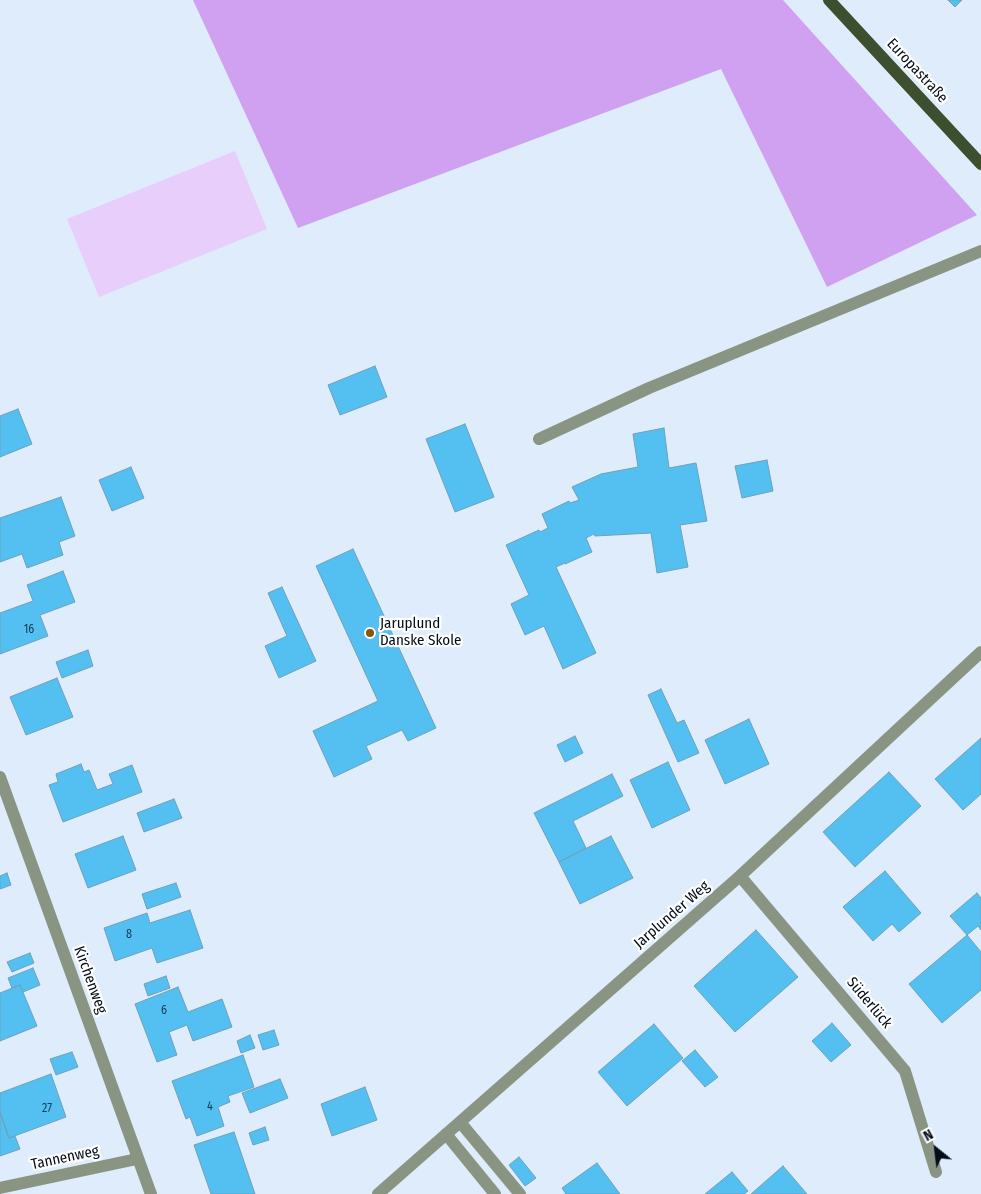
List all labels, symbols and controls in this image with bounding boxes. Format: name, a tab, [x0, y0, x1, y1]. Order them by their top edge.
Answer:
street label: Europastraße	[883, 35, 951, 107]
place label: Jaruplund Danske Skole	[380, 615, 461, 650]
house number: 16	[24, 623, 34, 637]
marker: Jaruplund Danske Skole	[364, 627, 376, 639]
street label: Jarplunder Weg	[631, 877, 713, 953]
house number: 8	[126, 928, 132, 942]
street label: Kirchenweg	[69, 944, 111, 1016]
street label: Süderlück	[842, 974, 896, 1032]
house number: 6	[161, 1004, 167, 1018]
house number: 4	[207, 1100, 213, 1114]
house number: 27	[42, 1102, 52, 1116]
north arrow	[911, 1124, 961, 1174]
text: N	[921, 1126, 936, 1145]
street label: Tannenweg	[29, 1142, 101, 1174]

